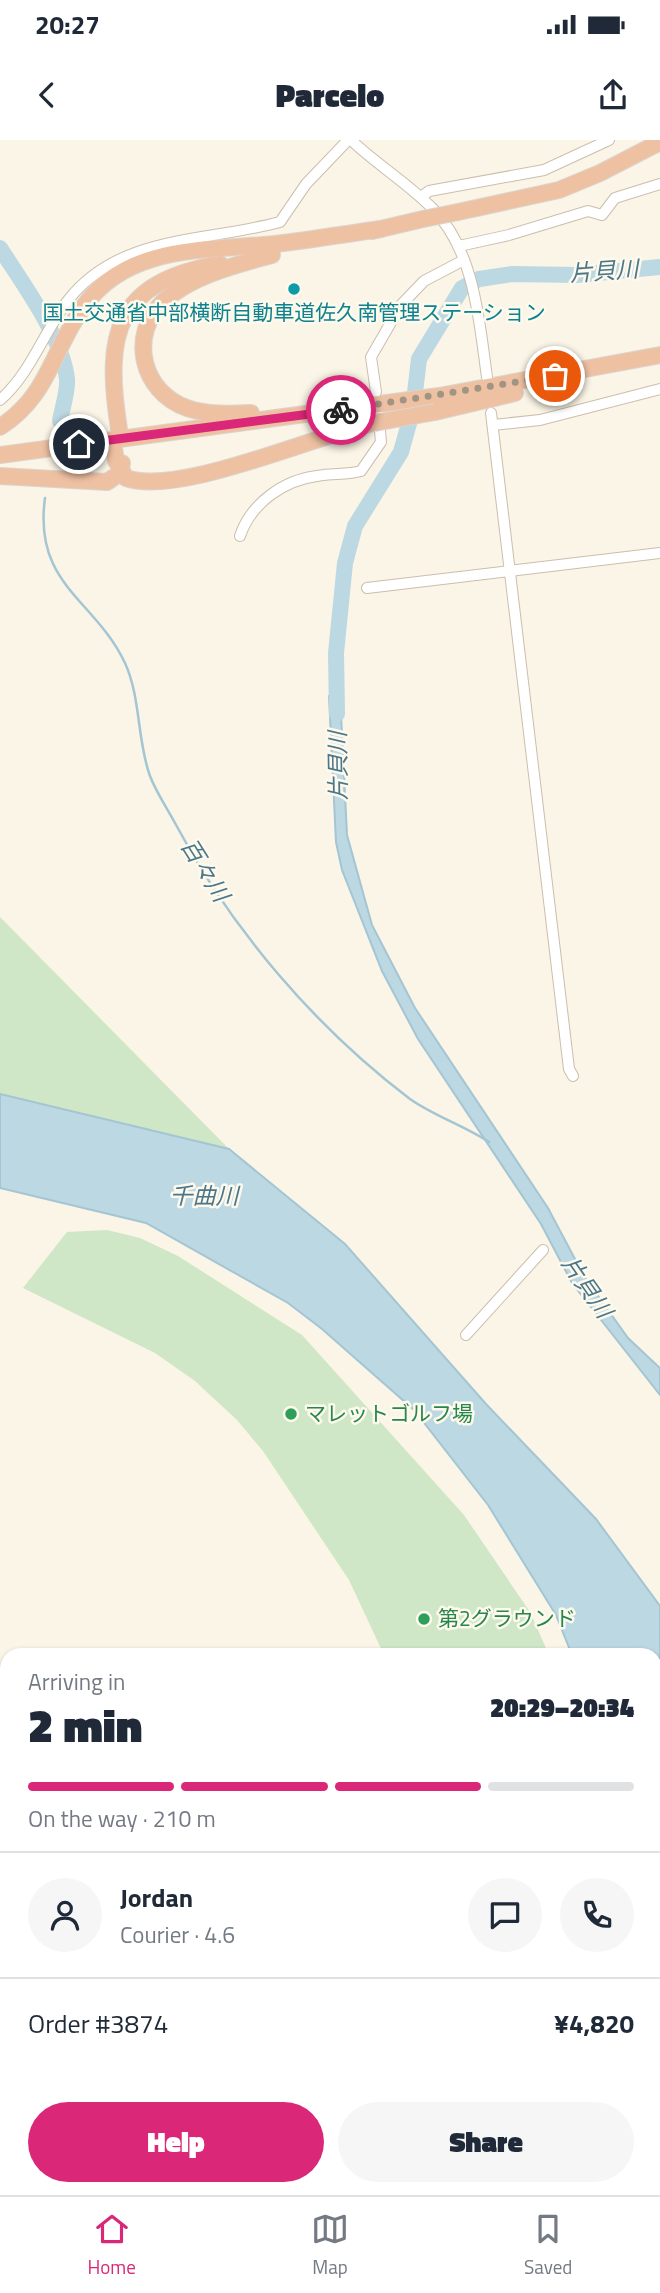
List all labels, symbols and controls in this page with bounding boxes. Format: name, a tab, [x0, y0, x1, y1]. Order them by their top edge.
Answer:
text: 20:27	[35, 5, 100, 44]
text: Parcelo	[276, 71, 384, 119]
icon: back	[28, 76, 66, 114]
icon: share	[594, 76, 632, 114]
water label: 片貝川	[568, 250, 643, 290]
marker: 国土交通省中部横断自動車道佐久南管理ステーション	[286, 281, 302, 297]
place label: 国土交通省中部横断自動車道佐久南管理ステーション	[42, 296, 546, 328]
pin	[525, 346, 585, 406]
icon: bag	[536, 357, 574, 395]
courier	[306, 375, 376, 445]
icon: bike	[322, 391, 360, 429]
pin	[49, 414, 109, 474]
icon: home	[60, 425, 98, 463]
water label: 片貝川	[319, 728, 356, 801]
water label: 百々川	[172, 831, 240, 911]
water label: 千曲川	[170, 1178, 242, 1213]
water label: 片貝川	[553, 1248, 623, 1327]
place label: マレットゴルフ場	[305, 1397, 473, 1429]
marker: マレットゴルフ場	[283, 1406, 299, 1422]
place label: 第2グラウンド	[438, 1602, 576, 1634]
marker: 第2グラウンド	[416, 1611, 432, 1627]
text: Arriving in	[28, 1664, 125, 1699]
text: 20:29–20:34	[490, 1688, 634, 1727]
text: 2 min	[28, 1690, 142, 1760]
text: On the way · 210 m	[28, 1801, 216, 1836]
button: person	[28, 1878, 102, 1952]
text: Jordan	[120, 1878, 193, 1917]
button: chat	[468, 1878, 542, 1952]
button: phone	[560, 1878, 634, 1952]
text: Courier · 4.6	[120, 1917, 235, 1952]
text: Order #3874	[28, 2004, 168, 2043]
text: ¥4,820	[554, 2004, 634, 2043]
button: Help	[28, 2102, 324, 2182]
button: Share	[338, 2102, 634, 2182]
tab: Home	[88, 2210, 136, 2281]
tab: Map	[311, 2210, 349, 2281]
tab: Saved	[524, 2210, 572, 2281]

